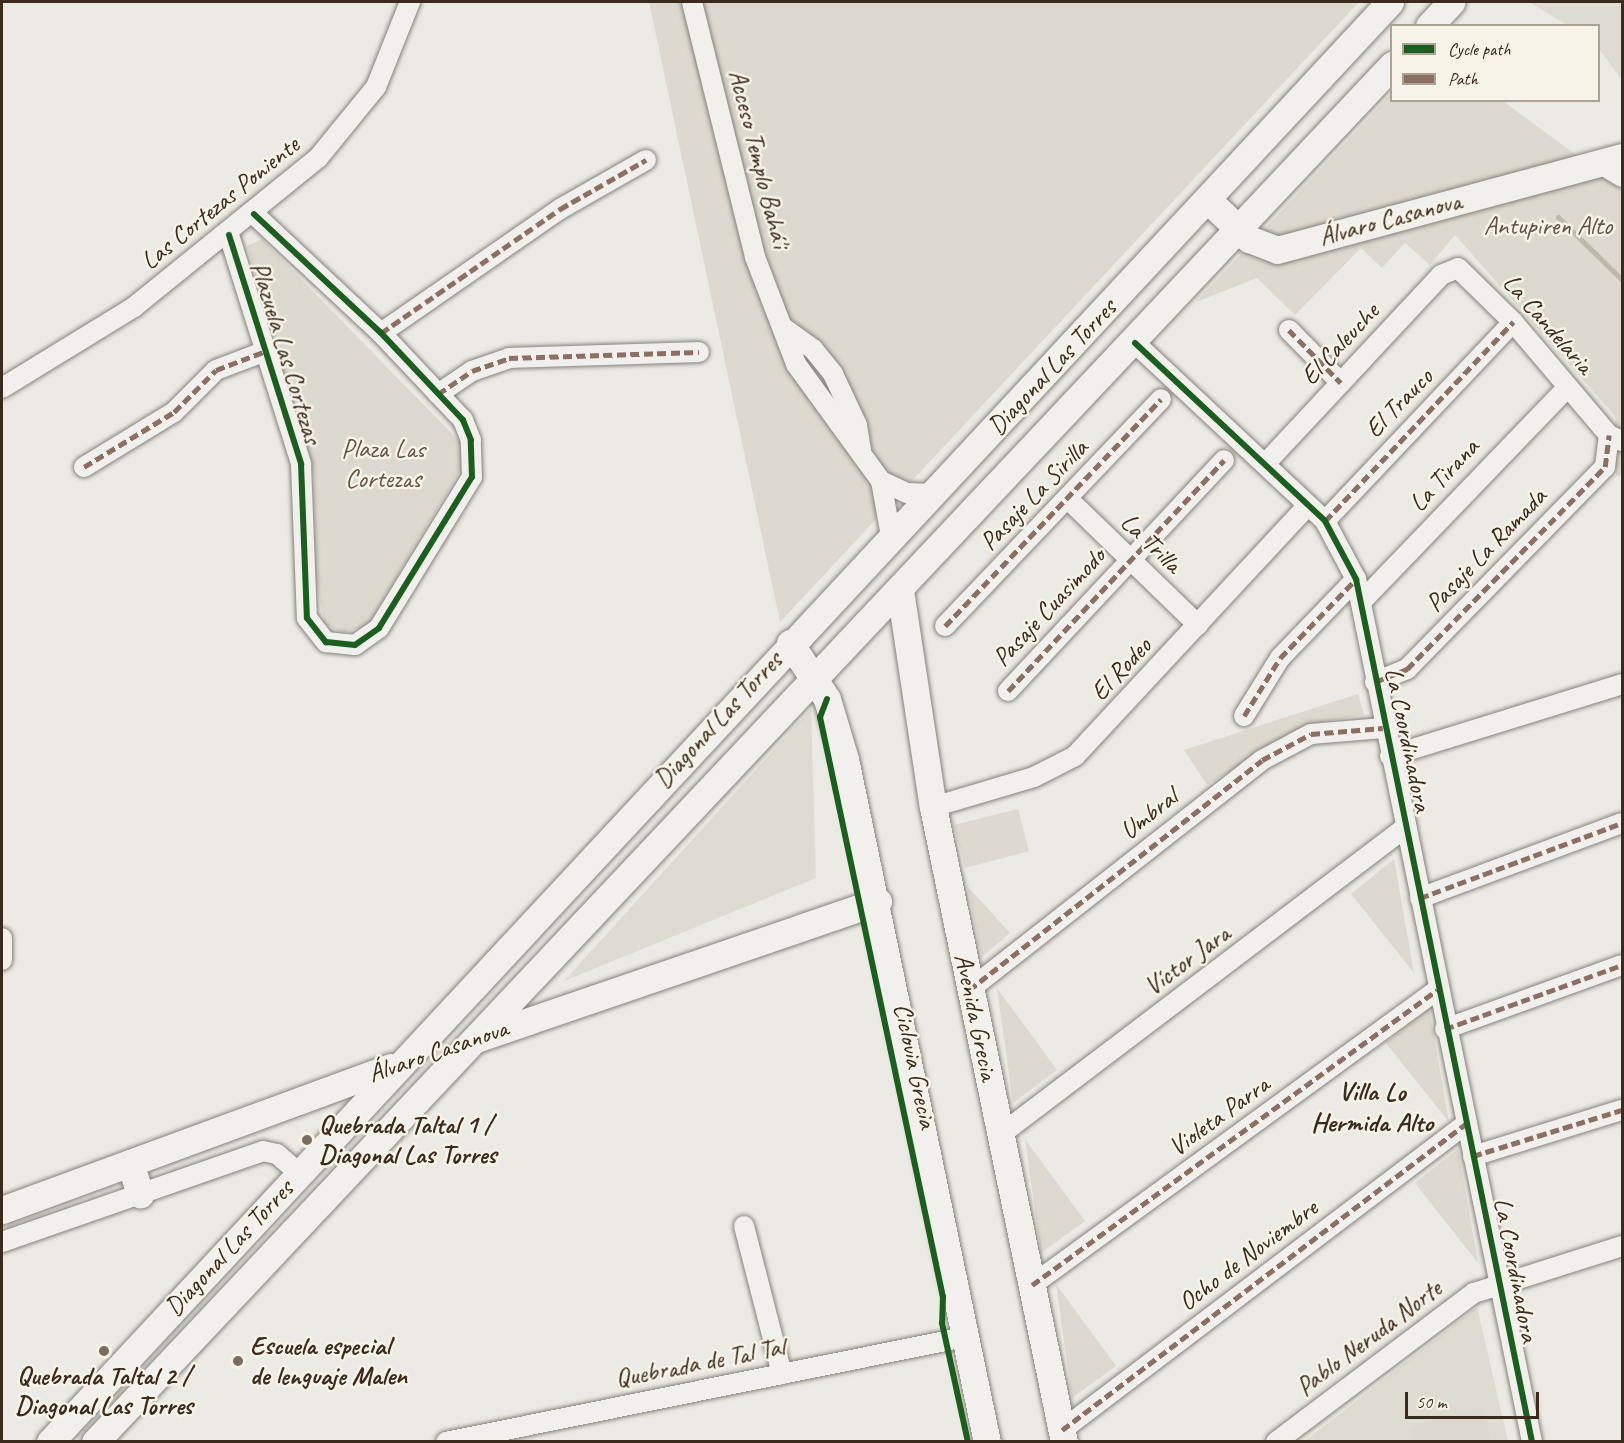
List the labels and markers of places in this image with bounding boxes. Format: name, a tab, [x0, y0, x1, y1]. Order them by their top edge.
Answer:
place label: Quebrada Taltal 1 / Diagonal Las Torres	[319, 1109, 497, 1170]
marker: Quebrada Taltal 1 / Diagonal Las Torres	[300, 1133, 314, 1147]
place label: Escuela especial de lenguaje Malen	[250, 1330, 407, 1392]
marker: Quebrada Taltal 2 / Diagonal Las Torres	[97, 1344, 111, 1358]
marker: Escuela especial de lenguaje Malen	[231, 1354, 245, 1368]
place label: Quebrada Taltal 2 / Diagonal Las Torres	[15, 1360, 193, 1422]

